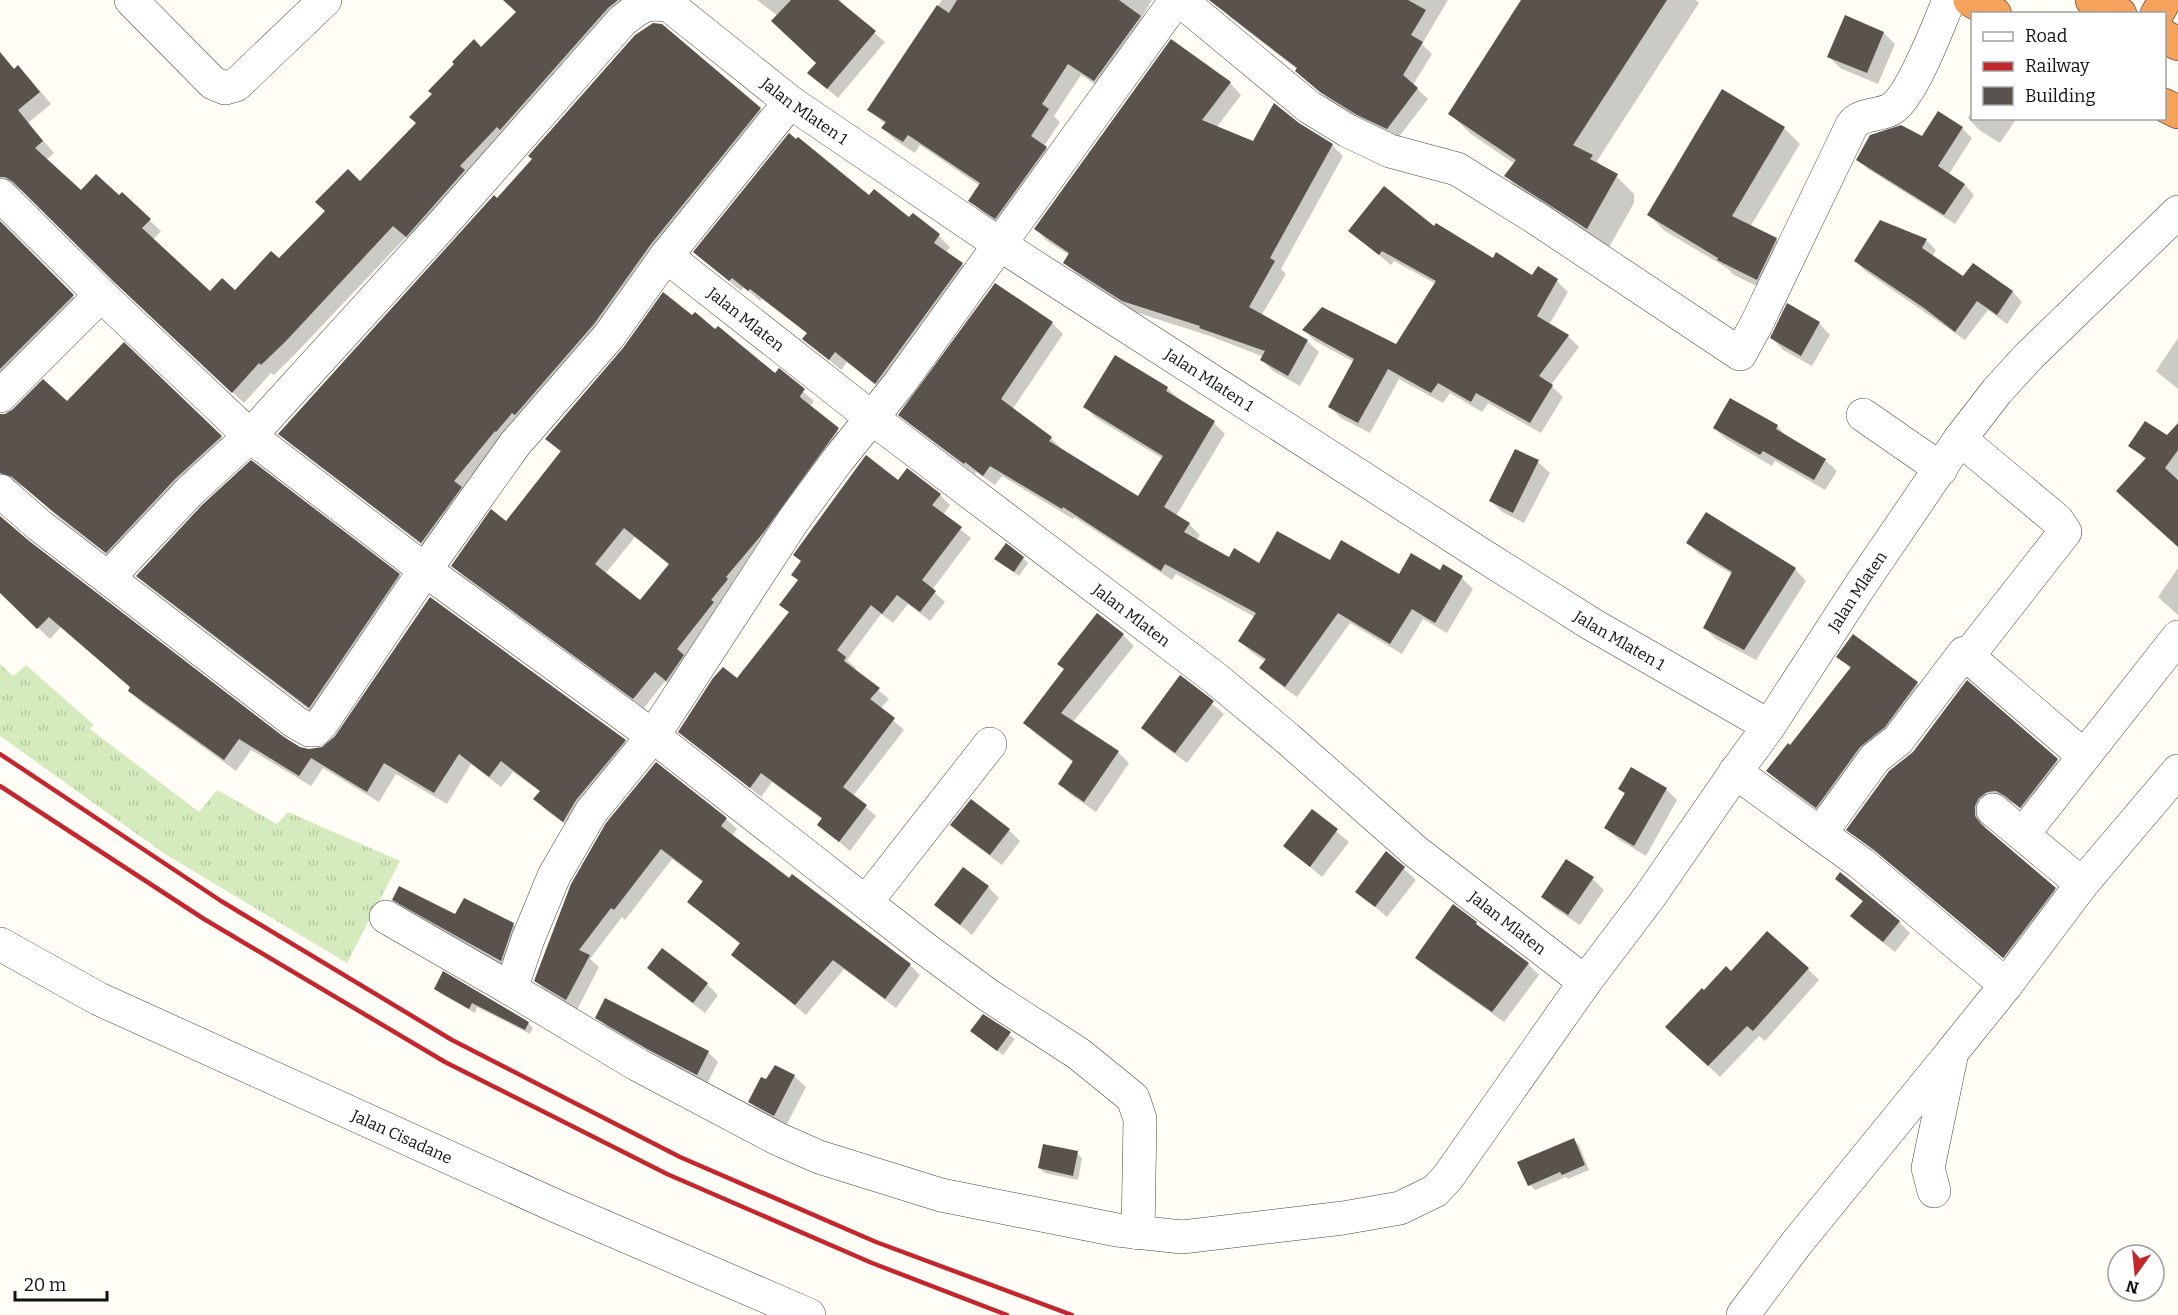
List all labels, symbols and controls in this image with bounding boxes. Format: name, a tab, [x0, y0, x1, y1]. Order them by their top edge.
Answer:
legend	[1971, 12, 2166, 120]
text: Road	[2025, 25, 2068, 47]
text: Railway	[2025, 55, 2090, 77]
street label: Jalan Mlaten 1	[757, 73, 852, 148]
text: Building	[2025, 85, 2096, 107]
street label: Jalan Mlaten	[703, 282, 788, 355]
street label: Jalan Mlaten 1	[1161, 343, 1258, 415]
street label: Jalan Mlaten	[1823, 547, 1890, 636]
street label: Jalan Mlaten	[1088, 579, 1174, 650]
street label: Jalan Mlaten 1	[1570, 606, 1669, 674]
street label: Jalan Mlaten	[1465, 886, 1550, 958]
street label: Jalan Cisadane	[348, 1105, 455, 1167]
north arrow	[2106, 1243, 2166, 1303]
scale bar	[15, 1264, 106, 1302]
text: 20 m	[24, 1274, 66, 1296]
text: N	[2124, 1276, 2141, 1298]

